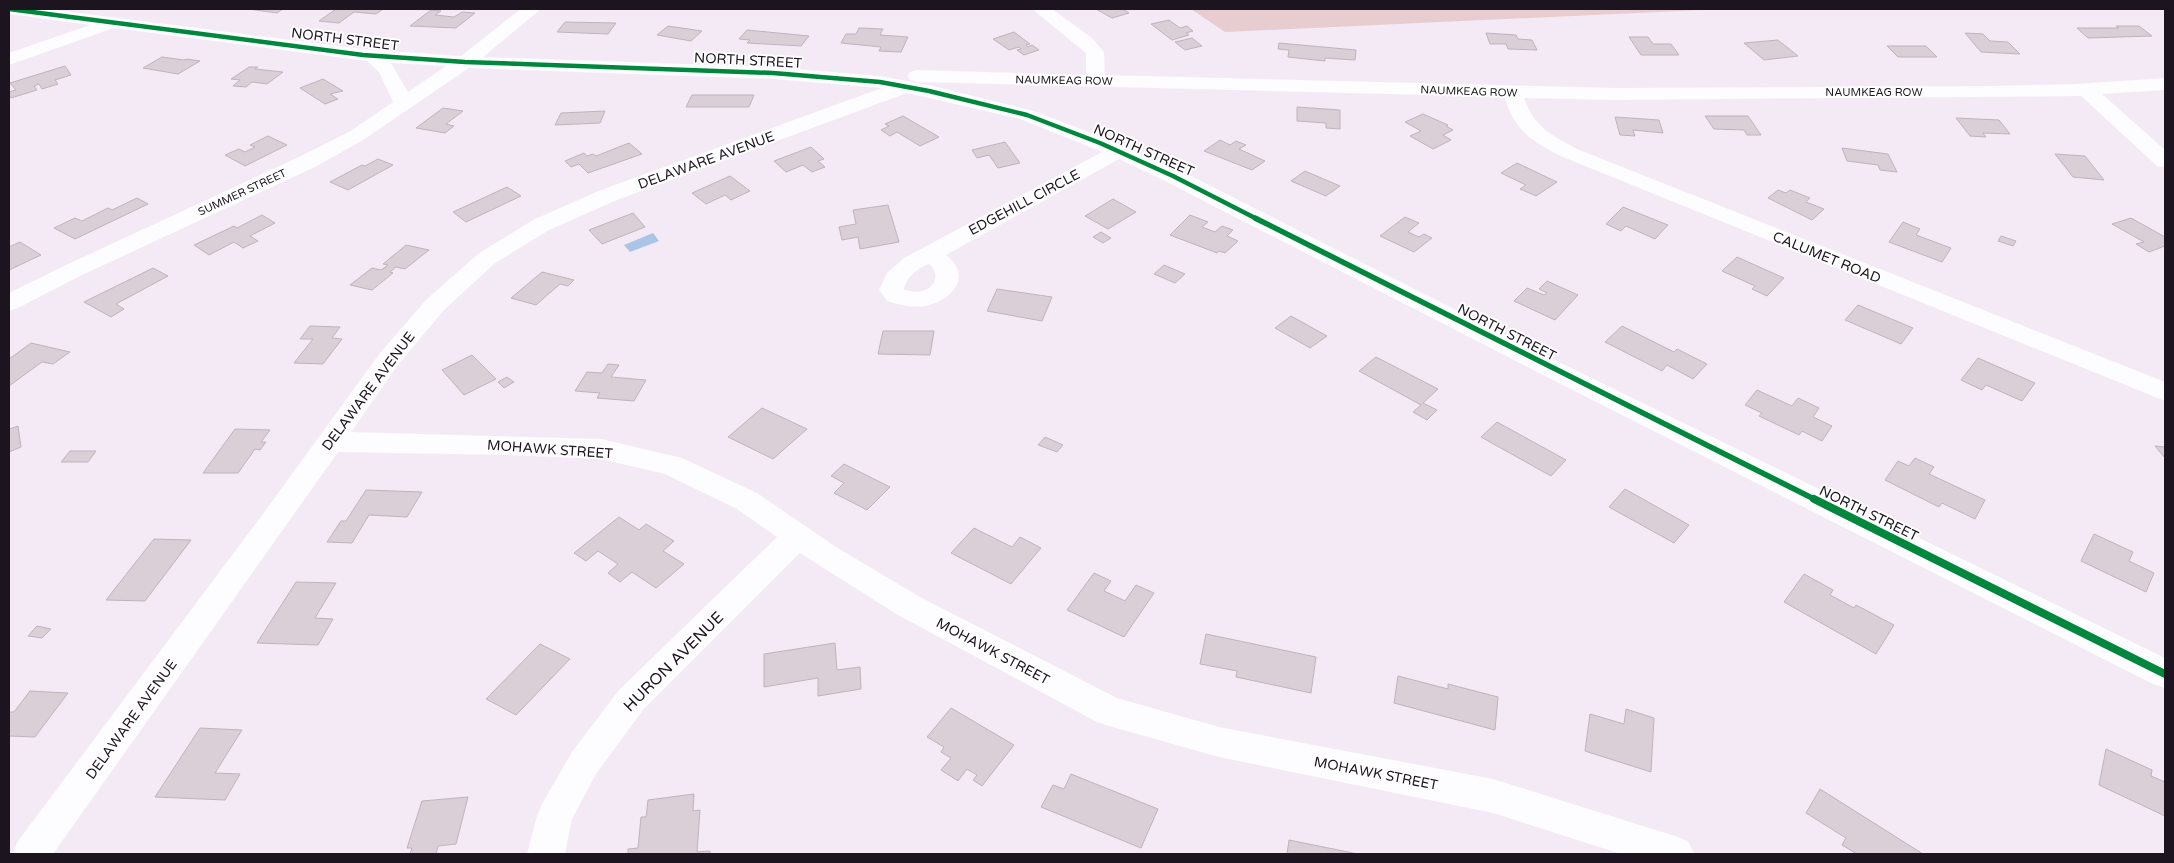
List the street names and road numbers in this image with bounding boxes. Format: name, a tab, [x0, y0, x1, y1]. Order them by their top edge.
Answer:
street label: NORTH STREET	[290, 24, 400, 55]
street label: NORTH STREET	[693, 49, 803, 72]
street label: NAUMKEAG ROW	[1015, 73, 1113, 88]
street label: NAUMKEAG ROW	[1420, 83, 1518, 100]
street label: NAUMKEAG ROW	[1825, 86, 1923, 99]
street label: NORTH STREET	[1091, 121, 1197, 180]
street label: DELAWARE AVENUE	[636, 128, 777, 193]
street label: SUMMER STREET	[196, 166, 289, 219]
street label: EDGEHILL CIRCLE	[966, 166, 1083, 239]
street label: CALUMET ROAD	[1770, 228, 1883, 287]
street label: NORTH STREET	[1455, 300, 1559, 365]
street label: DELAWARE AVENUE	[318, 329, 419, 454]
street label: MOHAWK STREET	[486, 437, 614, 462]
street label: NORTH STREET	[1816, 482, 1922, 545]
street label: HURON AVENUE	[619, 607, 728, 716]
street label: MOHAWK STREET	[933, 614, 1053, 689]
street label: DELAWARE AVENUE	[82, 656, 181, 783]
street label: MOHAWK STREET	[1312, 753, 1440, 794]

